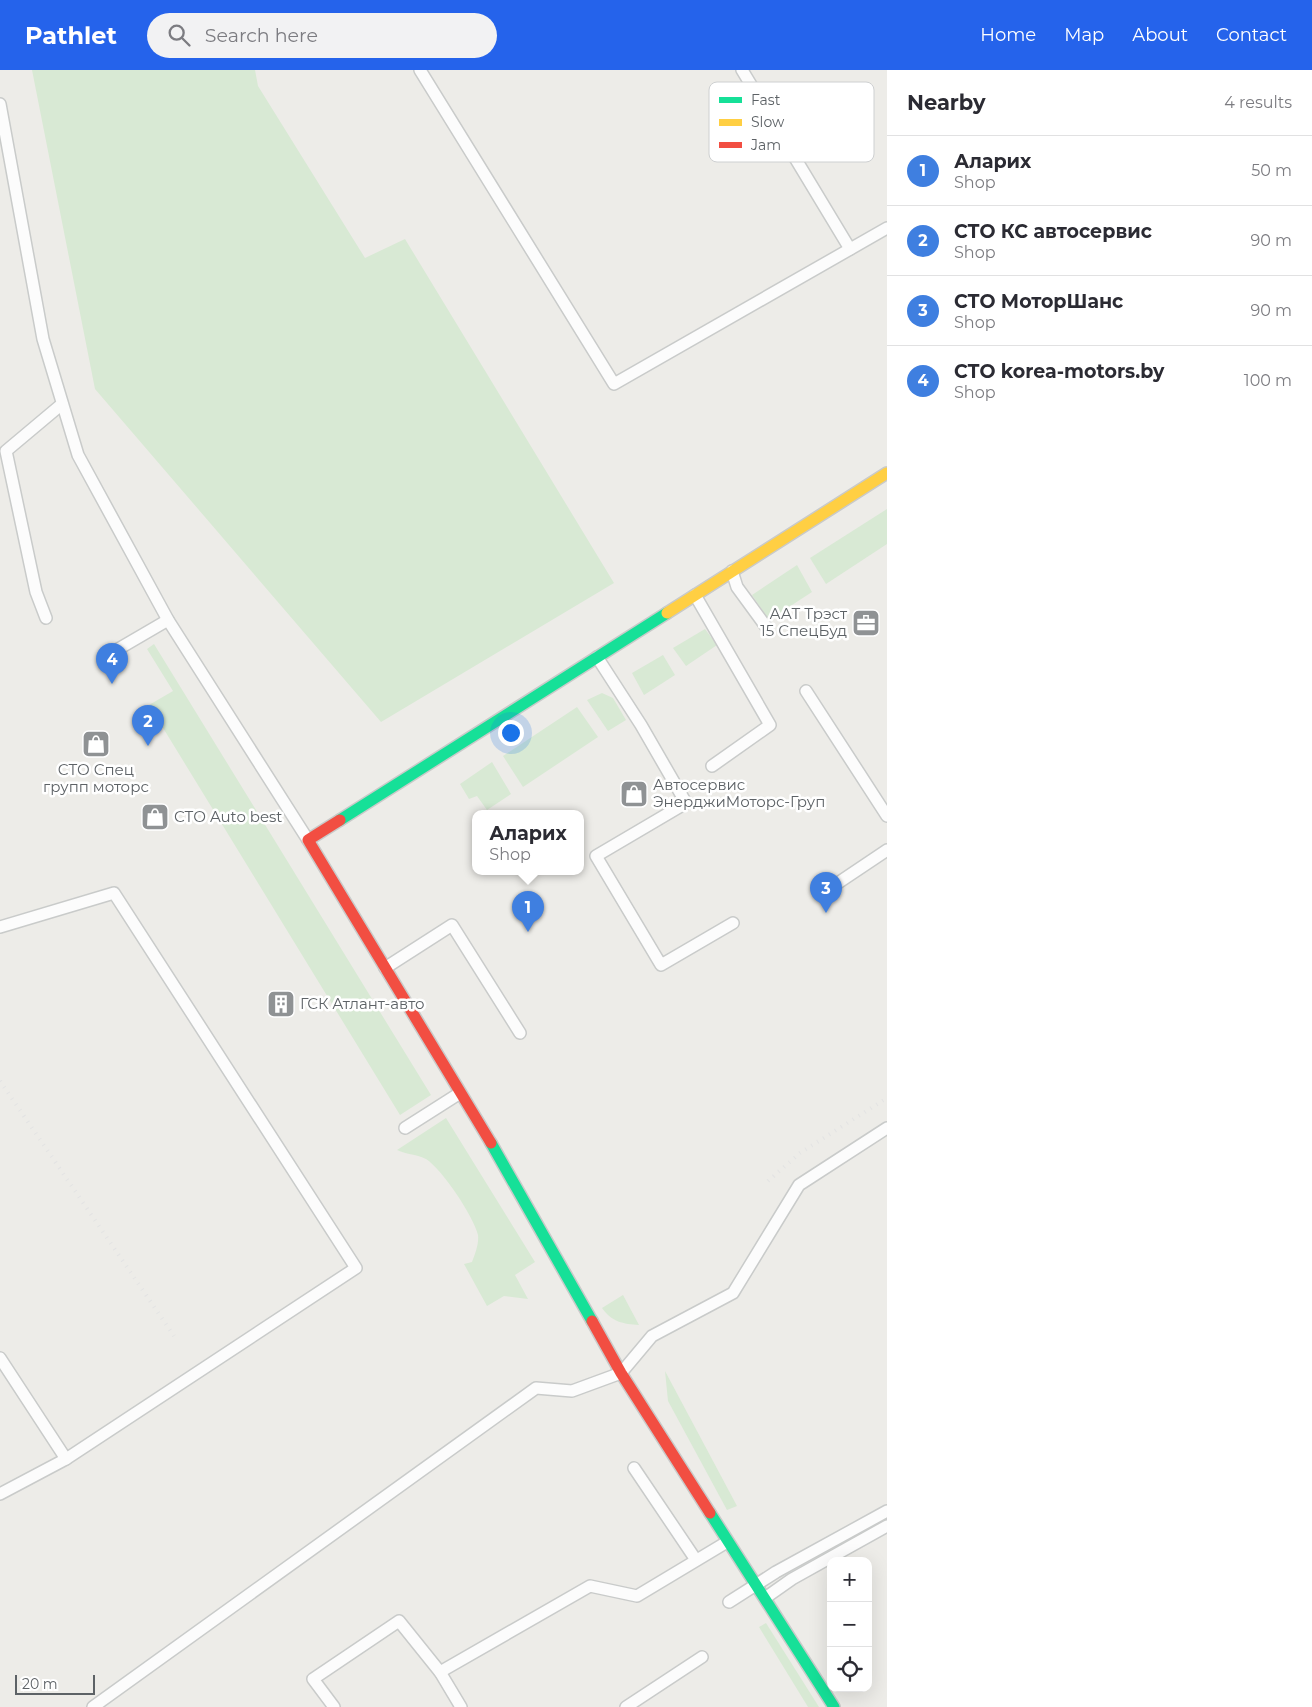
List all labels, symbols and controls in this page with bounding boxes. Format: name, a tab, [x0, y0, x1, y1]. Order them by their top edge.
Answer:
search box	[147, 13, 497, 58]
text: Pathlet	[25, 21, 117, 50]
icon: search	[165, 21, 193, 49]
text: Search here	[205, 24, 318, 47]
text: Home	[980, 24, 1036, 46]
text: Map	[1064, 24, 1104, 46]
text: About	[1132, 24, 1188, 46]
text: Contact	[1216, 24, 1287, 46]
legend	[709, 82, 874, 162]
text: Nearby	[907, 90, 986, 115]
text: Fast	[751, 91, 781, 109]
text: 4 results	[1224, 93, 1292, 112]
text: Slow	[751, 113, 785, 131]
text: Jam	[750, 136, 781, 154]
text: Аларих	[954, 150, 1031, 173]
text: 1	[920, 161, 926, 180]
text: 50 m	[1251, 161, 1292, 180]
text: Shop	[954, 173, 996, 192]
text: СТО КС автосервис	[954, 220, 1152, 243]
text: 2	[918, 231, 928, 250]
text: 90 m	[1250, 231, 1292, 250]
text: Shop	[954, 243, 996, 262]
text: СТО МоторШанс	[954, 290, 1123, 313]
text: 3	[918, 301, 928, 320]
text: 90 m	[1250, 301, 1292, 320]
text: Shop	[954, 313, 996, 332]
text: СТО korea-motors.by	[954, 360, 1164, 383]
text: 4	[917, 371, 929, 390]
text: 100 m	[1244, 371, 1292, 390]
text: Shop	[954, 383, 996, 402]
place label: ААТ Трэст 15 СпецБуд	[760, 604, 848, 640]
office icon: ААТ Трэст 15 СпецБуд	[851, 608, 881, 638]
pin: 4	[96, 643, 128, 684]
pin: 2	[132, 705, 164, 746]
your location	[498, 720, 524, 746]
shop icon: СТО Спец групп моторс	[81, 729, 111, 759]
place label: СТО Спец групп моторс	[43, 760, 149, 796]
place label: Автосервис ЭнерджиМоторс-Груп	[653, 775, 825, 811]
shop icon: Автосервис ЭнерджиМоторс-Груп	[619, 779, 649, 809]
shop icon: СТО Auto best	[140, 802, 170, 832]
place label: СТО Auto best	[174, 807, 282, 826]
popup	[472, 810, 584, 875]
text: Аларих	[489, 822, 567, 845]
text: Shop	[489, 845, 531, 864]
pin: 3	[810, 872, 842, 913]
pin: 1	[512, 891, 544, 932]
building icon: ГСК Атлант-авто	[266, 989, 296, 1019]
place label: ГСК Атлант-авто	[300, 994, 424, 1013]
map controls	[827, 1557, 872, 1692]
button: +	[827, 1557, 872, 1602]
button: −	[827, 1602, 872, 1647]
button: locate	[827, 1647, 872, 1692]
scale bar	[15, 1672, 95, 1695]
text: 20 m	[22, 1675, 58, 1693]

